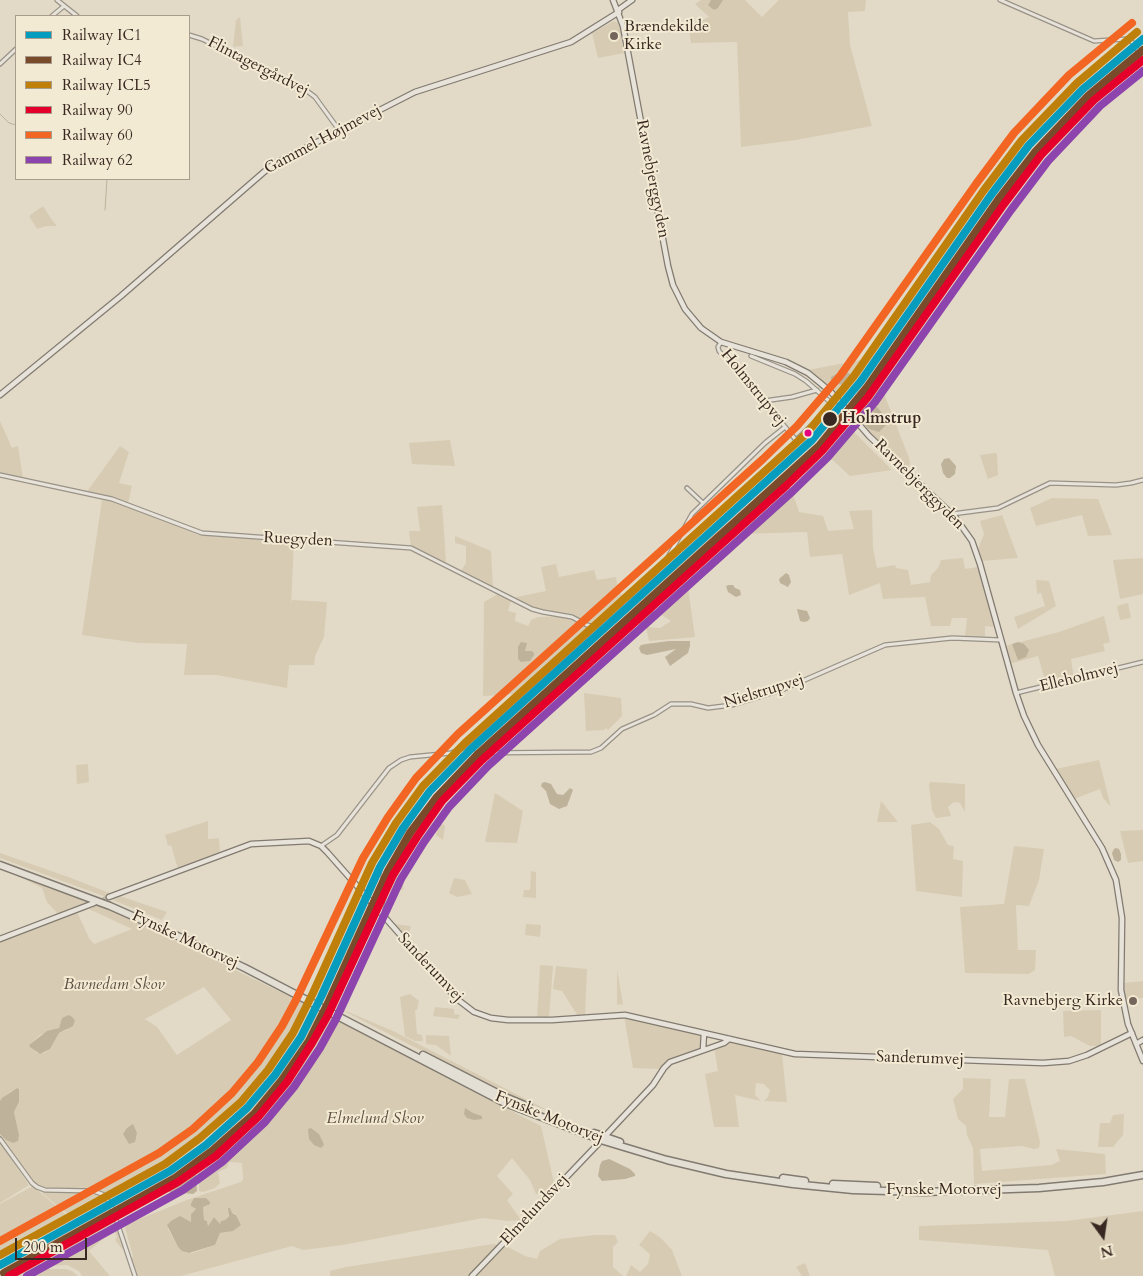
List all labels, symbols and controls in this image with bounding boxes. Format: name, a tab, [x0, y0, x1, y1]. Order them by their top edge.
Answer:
legend	[15, 15, 190, 180]
place label: Brændekilde Kirke	[624, 17, 709, 55]
text: Railway IC1	[62, 25, 142, 45]
marker: Brændekilde Kirke	[608, 30, 620, 42]
street label: Flintagergårdvej	[204, 33, 312, 101]
text: Railway IC4	[62, 50, 142, 70]
text: Railway ICL5	[62, 75, 151, 95]
text: Railway 90	[62, 100, 133, 120]
street label: Gammel Højmevej	[261, 101, 385, 179]
street label: Ravnebjerggyden	[631, 118, 673, 240]
text: Railway 60	[62, 125, 133, 145]
text: Railway 62	[62, 150, 133, 170]
street label: Holmstrupvej	[716, 346, 790, 430]
place label: Holmstrup	[842, 409, 921, 429]
marker: Holmstrup	[821, 410, 839, 428]
unlabelled marker	[803, 428, 813, 438]
street label: Ravnebjerggyden	[870, 436, 968, 534]
street label: Ruegyden	[263, 529, 333, 551]
street label: Elleholmvej	[1038, 659, 1120, 697]
street label: Nielstrupvej	[722, 671, 806, 713]
street label: Fynske Motorvej	[129, 907, 241, 973]
street label: Sanderumvej	[393, 929, 467, 1007]
park label: Bavnedam Skov	[63, 975, 165, 995]
place label: Ravnebjerg Kirke	[1003, 991, 1123, 1011]
marker: Ravnebjerg Kirke	[1127, 995, 1139, 1007]
street label: Sanderumvej	[876, 1048, 964, 1070]
street label: Fynske Motorvej	[492, 1088, 606, 1148]
park label: Elmelund Skov	[326, 1109, 424, 1129]
street label: Elmelundsvej	[497, 1170, 573, 1250]
street label: Fynske Motorvej	[886, 1180, 1002, 1200]
north arrow	[1078, 1211, 1128, 1261]
scale bar	[18, 1228, 90, 1260]
text: 200 m	[23, 1237, 63, 1257]
text: N	[1099, 1240, 1115, 1262]

